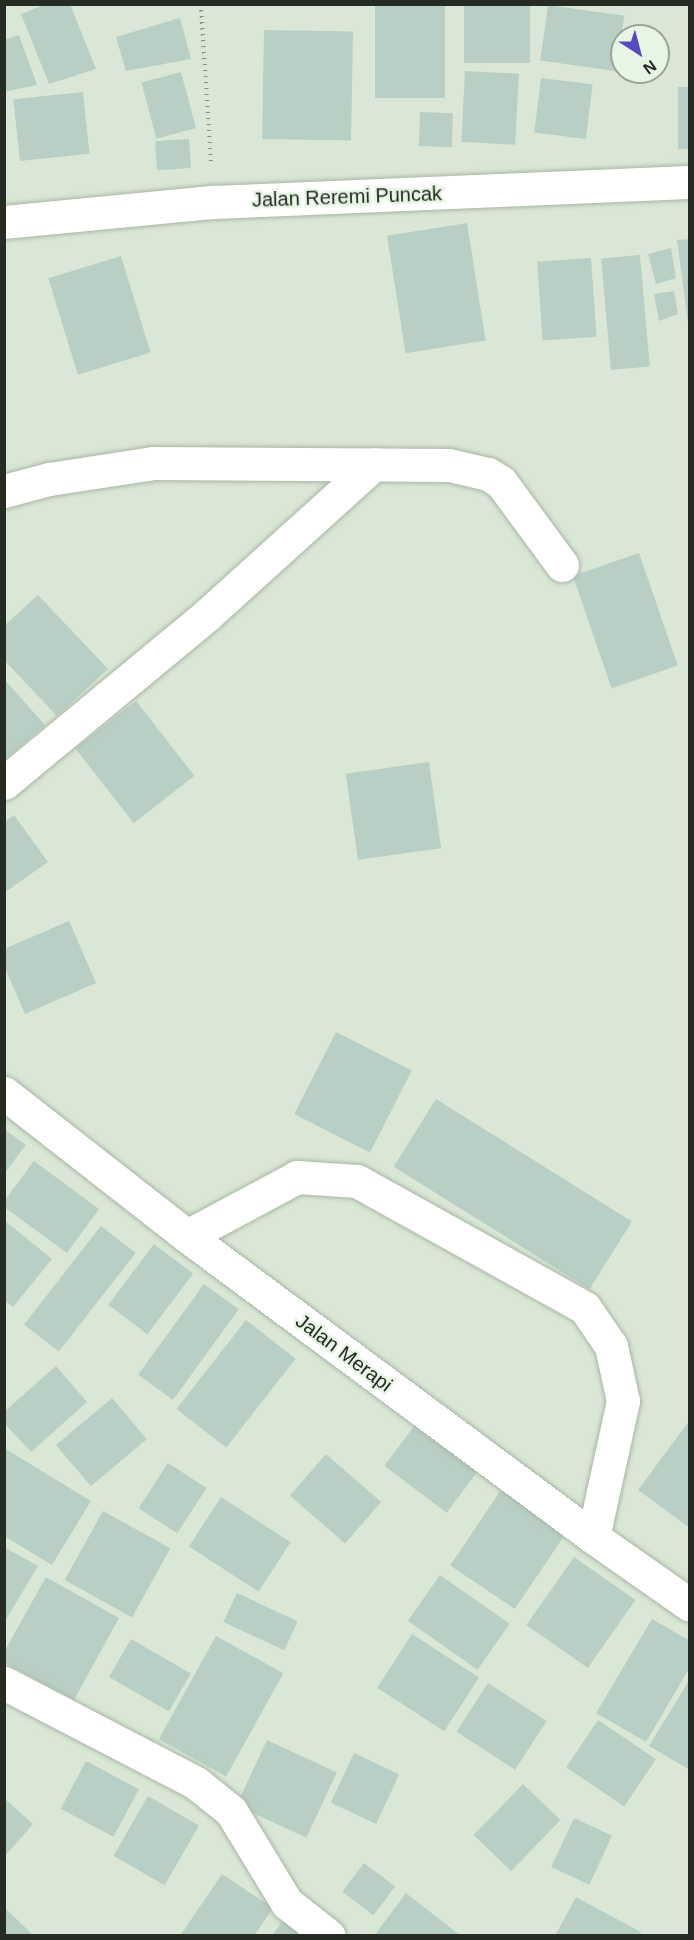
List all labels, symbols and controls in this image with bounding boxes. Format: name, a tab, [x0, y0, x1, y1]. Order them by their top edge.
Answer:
north arrow	[610, 24, 670, 84]
text: N	[640, 57, 659, 78]
street label: Jalan Reremi Puncak	[252, 182, 442, 212]
street label: Jalan Merapi	[291, 1309, 397, 1397]

